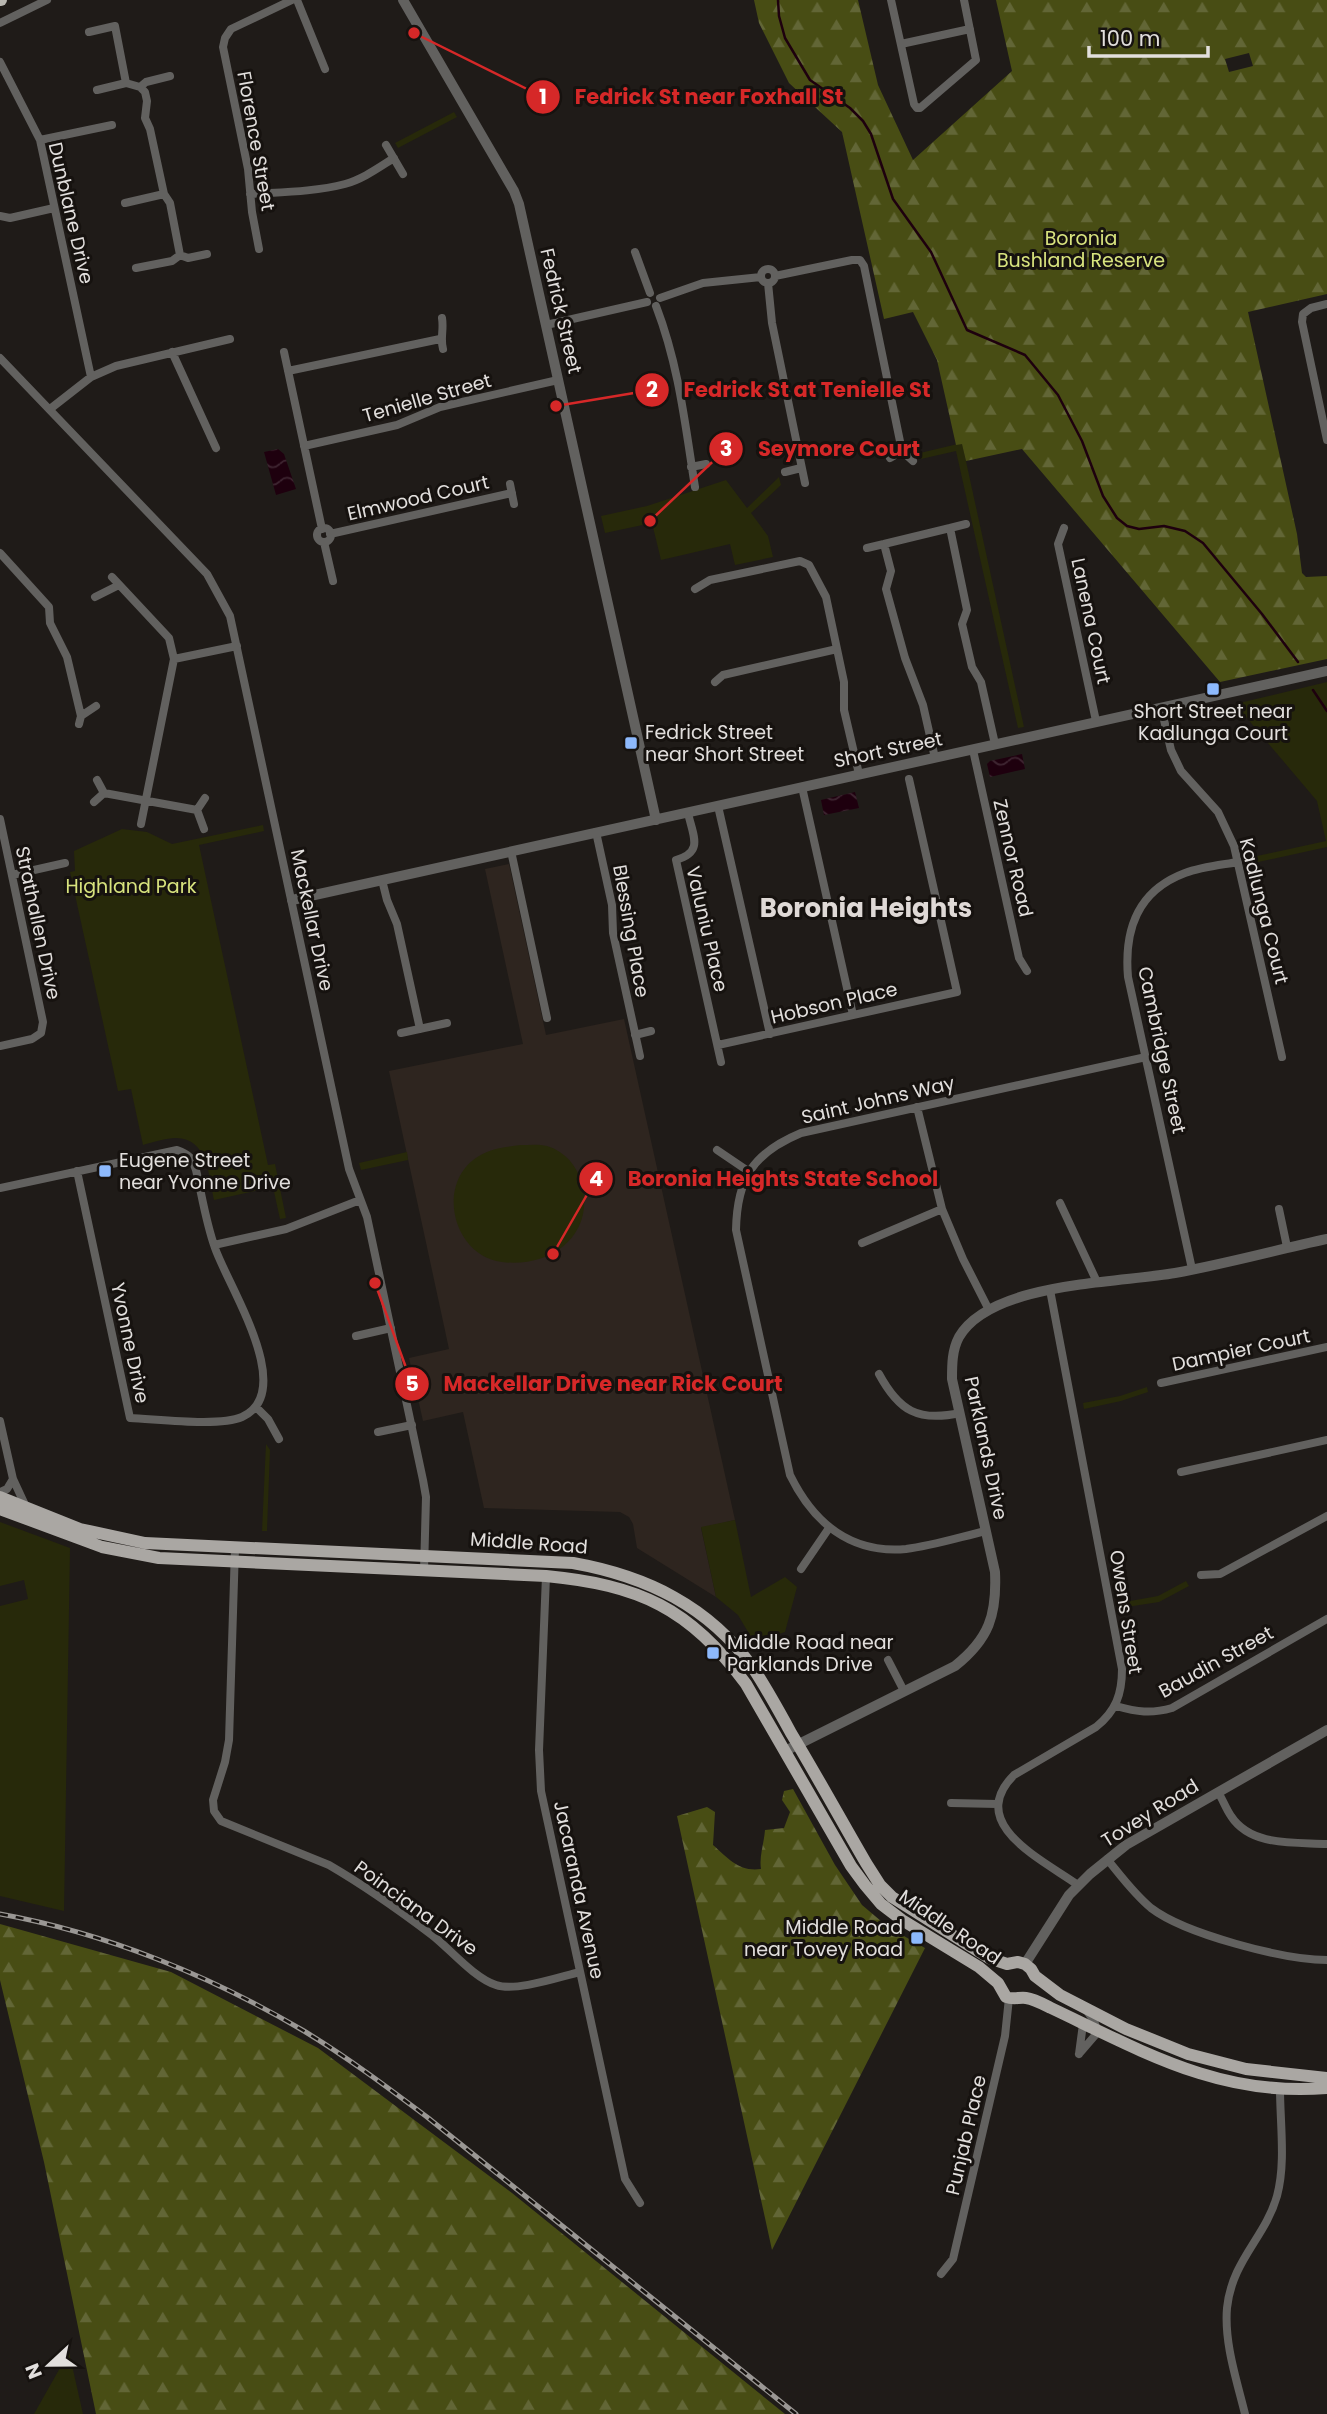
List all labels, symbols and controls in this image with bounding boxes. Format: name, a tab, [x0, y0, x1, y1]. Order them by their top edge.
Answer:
scale bar	[1089, 14, 1208, 58]
text: 100 m	[1100, 24, 1160, 53]
street label: Florence Street	[230, 69, 282, 213]
callout: Fedrick St near Foxhall St	[526, 76, 857, 118]
text: 1	[539, 82, 547, 111]
text: Fedrick St near Foxhall St	[575, 82, 843, 111]
street label: Dunblane Drive	[42, 139, 100, 287]
park label: Boronia Bushland Reserve	[997, 225, 1165, 274]
street label: Fedrick Street	[533, 246, 589, 376]
street label: Tenielle Street	[360, 367, 494, 429]
callout: Fedrick St at Tenielle St	[635, 369, 945, 411]
text: 2	[646, 375, 658, 404]
text: Fedrick St at Tenielle St	[684, 375, 930, 404]
callout: Seymore Court	[708, 428, 934, 470]
text: 3	[720, 434, 732, 463]
text: Seymore Court	[758, 434, 920, 463]
street label: Elmwood Court	[344, 469, 492, 527]
street label: Lanena Court	[1064, 556, 1118, 687]
marker: Short Street near Kadlunga Court	[1205, 681, 1221, 697]
place label: Short Street near Kadlunga Court	[1133, 698, 1293, 747]
place label: Fedrick Street near Short Street	[645, 719, 804, 768]
street label: Short Street	[831, 725, 945, 775]
marker: Fedrick Street near Short Street	[623, 735, 639, 751]
street label: Zennor Road	[986, 796, 1040, 920]
street label: Kadlunga Court	[1233, 835, 1295, 987]
street label: Strathallen Drive	[9, 844, 67, 1002]
street label: Mackellar Drive	[284, 847, 340, 993]
street label: Blessing Place	[606, 862, 656, 1000]
street label: Valuniu Place	[679, 863, 735, 995]
park label: Highland Park	[65, 873, 197, 900]
district label: Boronia Heights	[760, 890, 972, 926]
street label: Cambridge Street	[1131, 964, 1193, 1136]
street label: Hobson Place	[768, 975, 900, 1031]
street label: Saint Johns Way	[799, 1069, 958, 1131]
place label: Eugene Street near Yvonne Drive	[119, 1147, 291, 1196]
callout: Boronia Heights State School	[579, 1158, 952, 1200]
marker: Eugene Street near Yvonne Drive	[97, 1163, 113, 1179]
text: 4	[589, 1164, 603, 1193]
text: Boronia Heights State School	[628, 1164, 938, 1193]
street label: Yvonne Drive	[104, 1280, 156, 1406]
street label: Dampier Court	[1170, 1322, 1313, 1378]
callout: Mackellar Drive near Rick Court	[394, 1363, 796, 1405]
text: 5	[405, 1369, 419, 1398]
text: Mackellar Drive near Rick Court	[443, 1369, 783, 1398]
street label: Parklands Drive	[958, 1374, 1014, 1522]
street label: Middle Road	[469, 1525, 589, 1561]
street label: Owens Street	[1103, 1548, 1149, 1676]
street label: Baudin Street	[1154, 1619, 1278, 1705]
place label: Middle Road near Parklands Drive	[727, 1629, 894, 1678]
marker: Middle Road near Parklands Drive	[705, 1645, 721, 1661]
street label: Tovey Road	[1096, 1772, 1204, 1854]
street label: Jacaranda Avenue	[547, 1798, 611, 1982]
street label: Poinciana Drive	[349, 1854, 483, 1962]
street label: Middle Road	[894, 1883, 1006, 1971]
place label: Middle Road near Tovey Road	[744, 1914, 903, 1963]
marker: Middle Road near Tovey Road	[909, 1930, 925, 1946]
street label: Punjab Place	[939, 2072, 993, 2198]
north arrow	[14, 2330, 84, 2400]
text: N	[19, 2359, 49, 2383]

